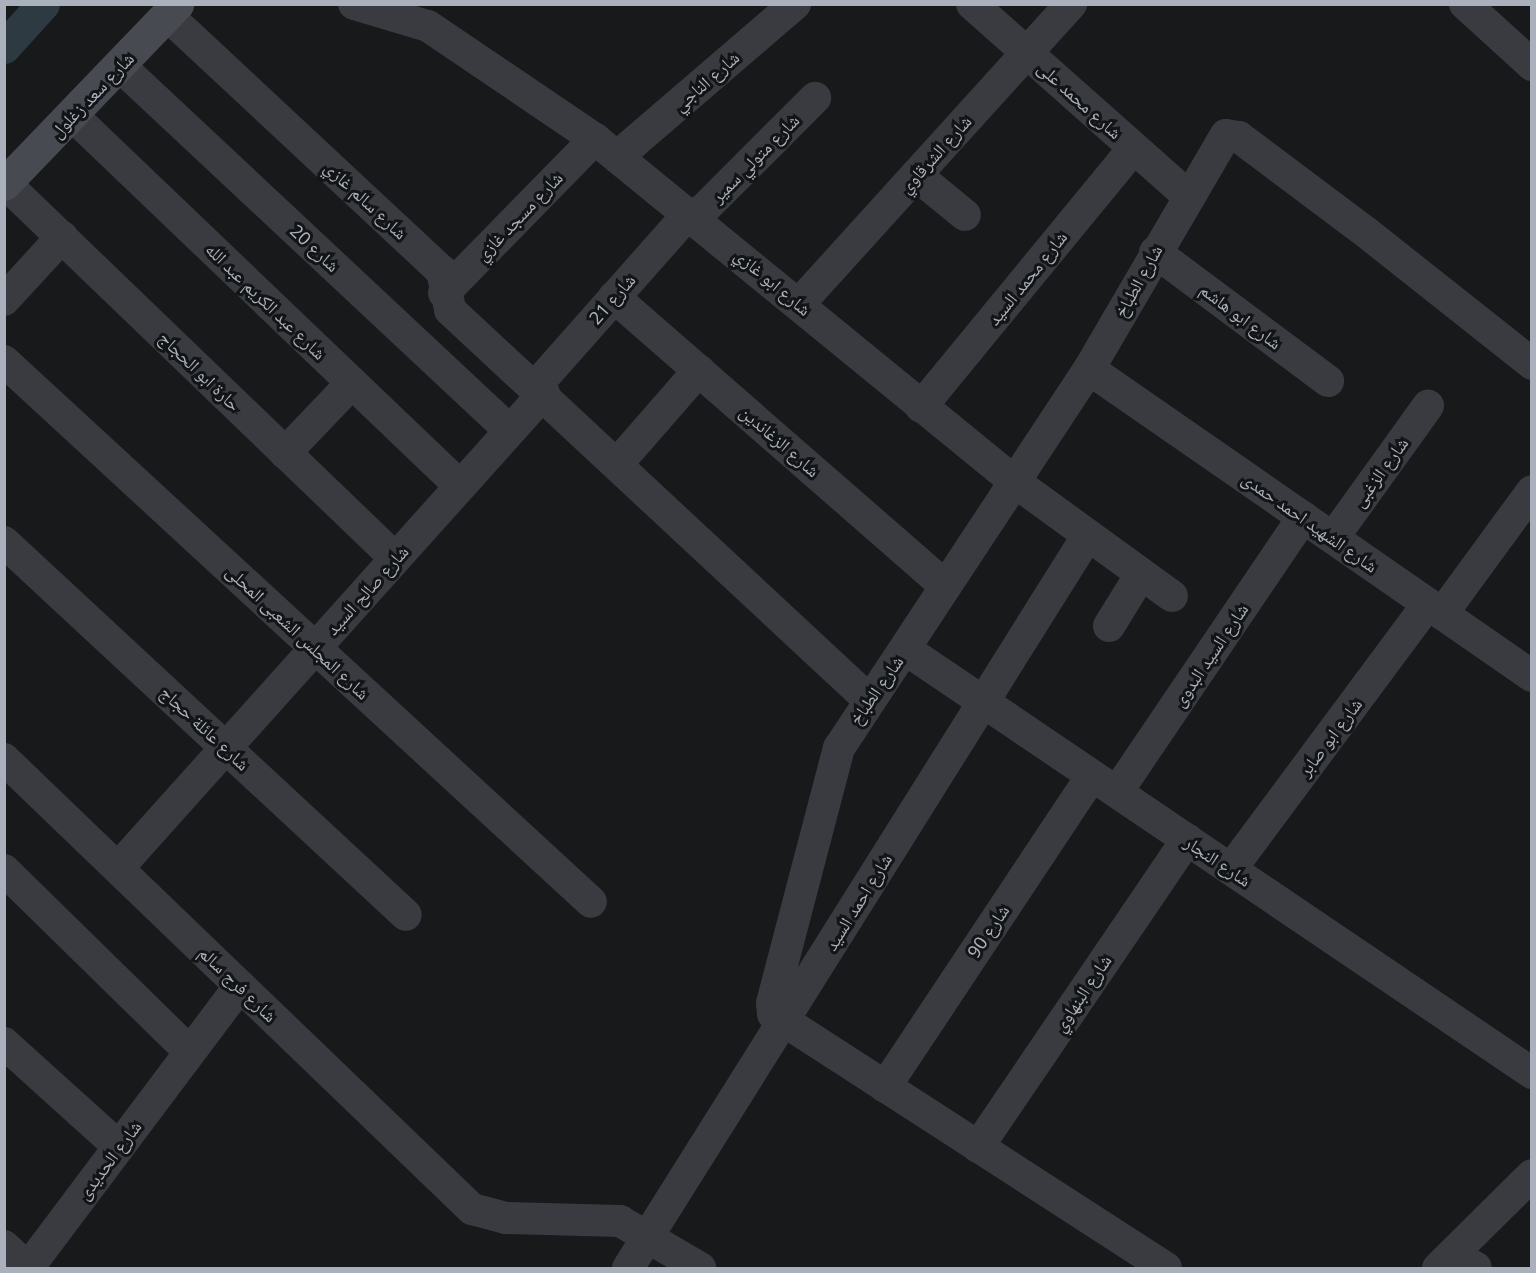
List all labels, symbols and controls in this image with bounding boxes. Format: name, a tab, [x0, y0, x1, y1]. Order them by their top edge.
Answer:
street label: شارع الناجي	[668, 46, 744, 116]
street label: شارع سعد زغلول	[46, 48, 138, 142]
street label: شارع محمد على	[1034, 57, 1126, 143]
street label: شارع متولي سمير	[706, 109, 804, 207]
street label: شارع الشرقاوي	[894, 110, 976, 198]
street label: شارع سالم غازي	[320, 156, 412, 244]
street label: شارع مسجد غازي	[471, 167, 567, 265]
street label: شارع 20	[286, 220, 344, 276]
street label: شارع محمد السيد	[982, 227, 1072, 329]
street label: شارع عبد الكريم عبد الله	[201, 238, 331, 364]
street label: شارع الطباخ	[1109, 241, 1167, 321]
street label: شارع ابو غازي	[730, 244, 816, 320]
street label: شارع 21	[584, 269, 640, 329]
street label: شارع ابو هاشم	[1196, 278, 1286, 354]
street label: حارة ابو الحجاج	[155, 327, 245, 415]
street label: شارع الزغاندين	[736, 401, 824, 481]
street label: شارع الزغبى	[1347, 433, 1413, 511]
street label: شارع الشهيد احمد حمدى	[1238, 467, 1382, 577]
street label: شارع صالح السيد	[321, 541, 413, 639]
street label: شارع المجلس الشعبى المحلى	[222, 560, 374, 704]
street label: شارع السيد البدوى	[1167, 599, 1253, 711]
street label: شارع الطباخ	[844, 651, 908, 729]
street label: شارع عائلة حجاج	[156, 681, 254, 775]
street label: شارع ابو صابر	[1294, 694, 1366, 780]
street label: شارع النجار	[1181, 831, 1255, 891]
street label: شارع احمد السيد	[820, 849, 896, 955]
street label: شارع 90	[962, 900, 1014, 962]
street label: شارع فرج سالم	[195, 942, 281, 1026]
street label: شارع البنهاوي	[1048, 950, 1116, 1036]
street label: شارع الحديدى	[72, 1116, 146, 1204]

